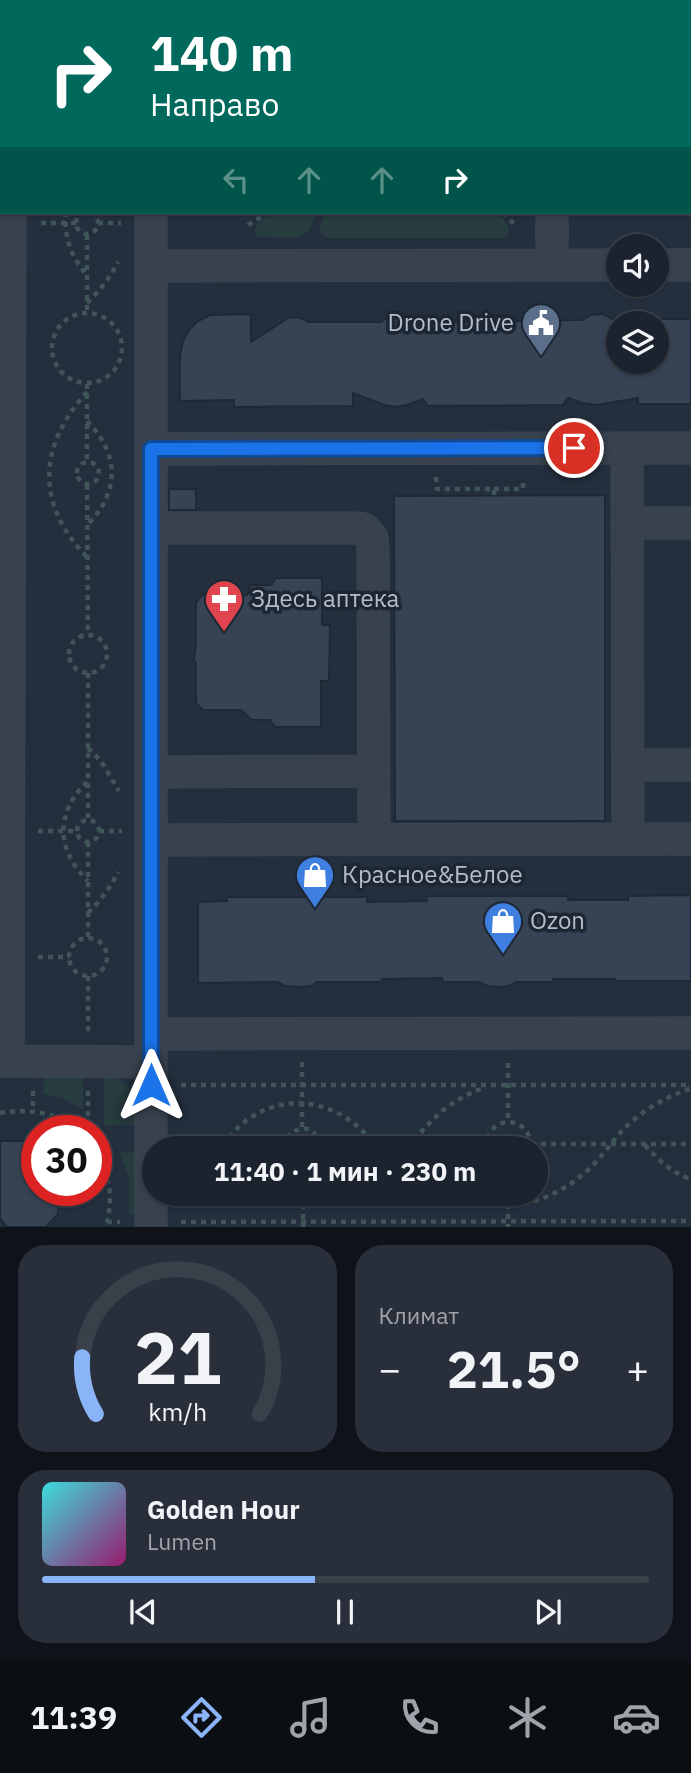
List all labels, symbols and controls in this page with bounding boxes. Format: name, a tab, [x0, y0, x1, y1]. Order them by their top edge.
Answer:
text: 140 m	[150, 21, 294, 84]
icon: right	[35, 28, 126, 119]
text: Направо	[150, 83, 279, 125]
icon: left	[217, 161, 255, 199]
icon: ahead	[290, 161, 328, 199]
icon: ahead	[363, 161, 401, 199]
icon: right	[436, 161, 474, 199]
map controls	[606, 234, 669, 374]
button: sound	[606, 234, 669, 297]
public building icon: Drone Drive	[520, 302, 562, 357]
place label: Drone Drive	[388, 306, 514, 338]
button: layers	[606, 311, 669, 374]
pin	[544, 418, 604, 478]
icon: arrive	[555, 429, 593, 467]
pharmacy icon: Здесь аптека	[203, 578, 245, 633]
place label: Здесь аптека	[251, 582, 400, 614]
shop icon: Красное&Белое	[294, 854, 336, 909]
place label: Красное&Белое	[342, 858, 523, 890]
shop icon: Ozon	[482, 900, 524, 955]
place label: Ozon	[530, 904, 585, 936]
position arrow	[114, 1048, 188, 1122]
speed limit sign: 30	[21, 1115, 112, 1206]
text: 11:40 · 1 мин · 230 m	[214, 1154, 476, 1188]
text: Климат	[379, 1300, 459, 1330]
text: 21	[134, 1310, 221, 1405]
text: 21.5°	[447, 1335, 581, 1402]
text: −	[379, 1344, 401, 1393]
text: +	[626, 1344, 649, 1393]
text: km/h	[148, 1395, 207, 1428]
text: Golden Hour	[147, 1492, 300, 1526]
text: Lumen	[147, 1526, 217, 1556]
icon: previous	[124, 1593, 162, 1631]
icon: pause	[326, 1593, 364, 1631]
icon: next	[529, 1593, 567, 1631]
icon: directions	[177, 1693, 226, 1742]
icon: music	[286, 1693, 335, 1742]
icon: phone	[395, 1693, 444, 1742]
icon: climate	[503, 1693, 552, 1742]
icon: car	[612, 1693, 661, 1742]
text: 11:39	[30, 1696, 117, 1738]

